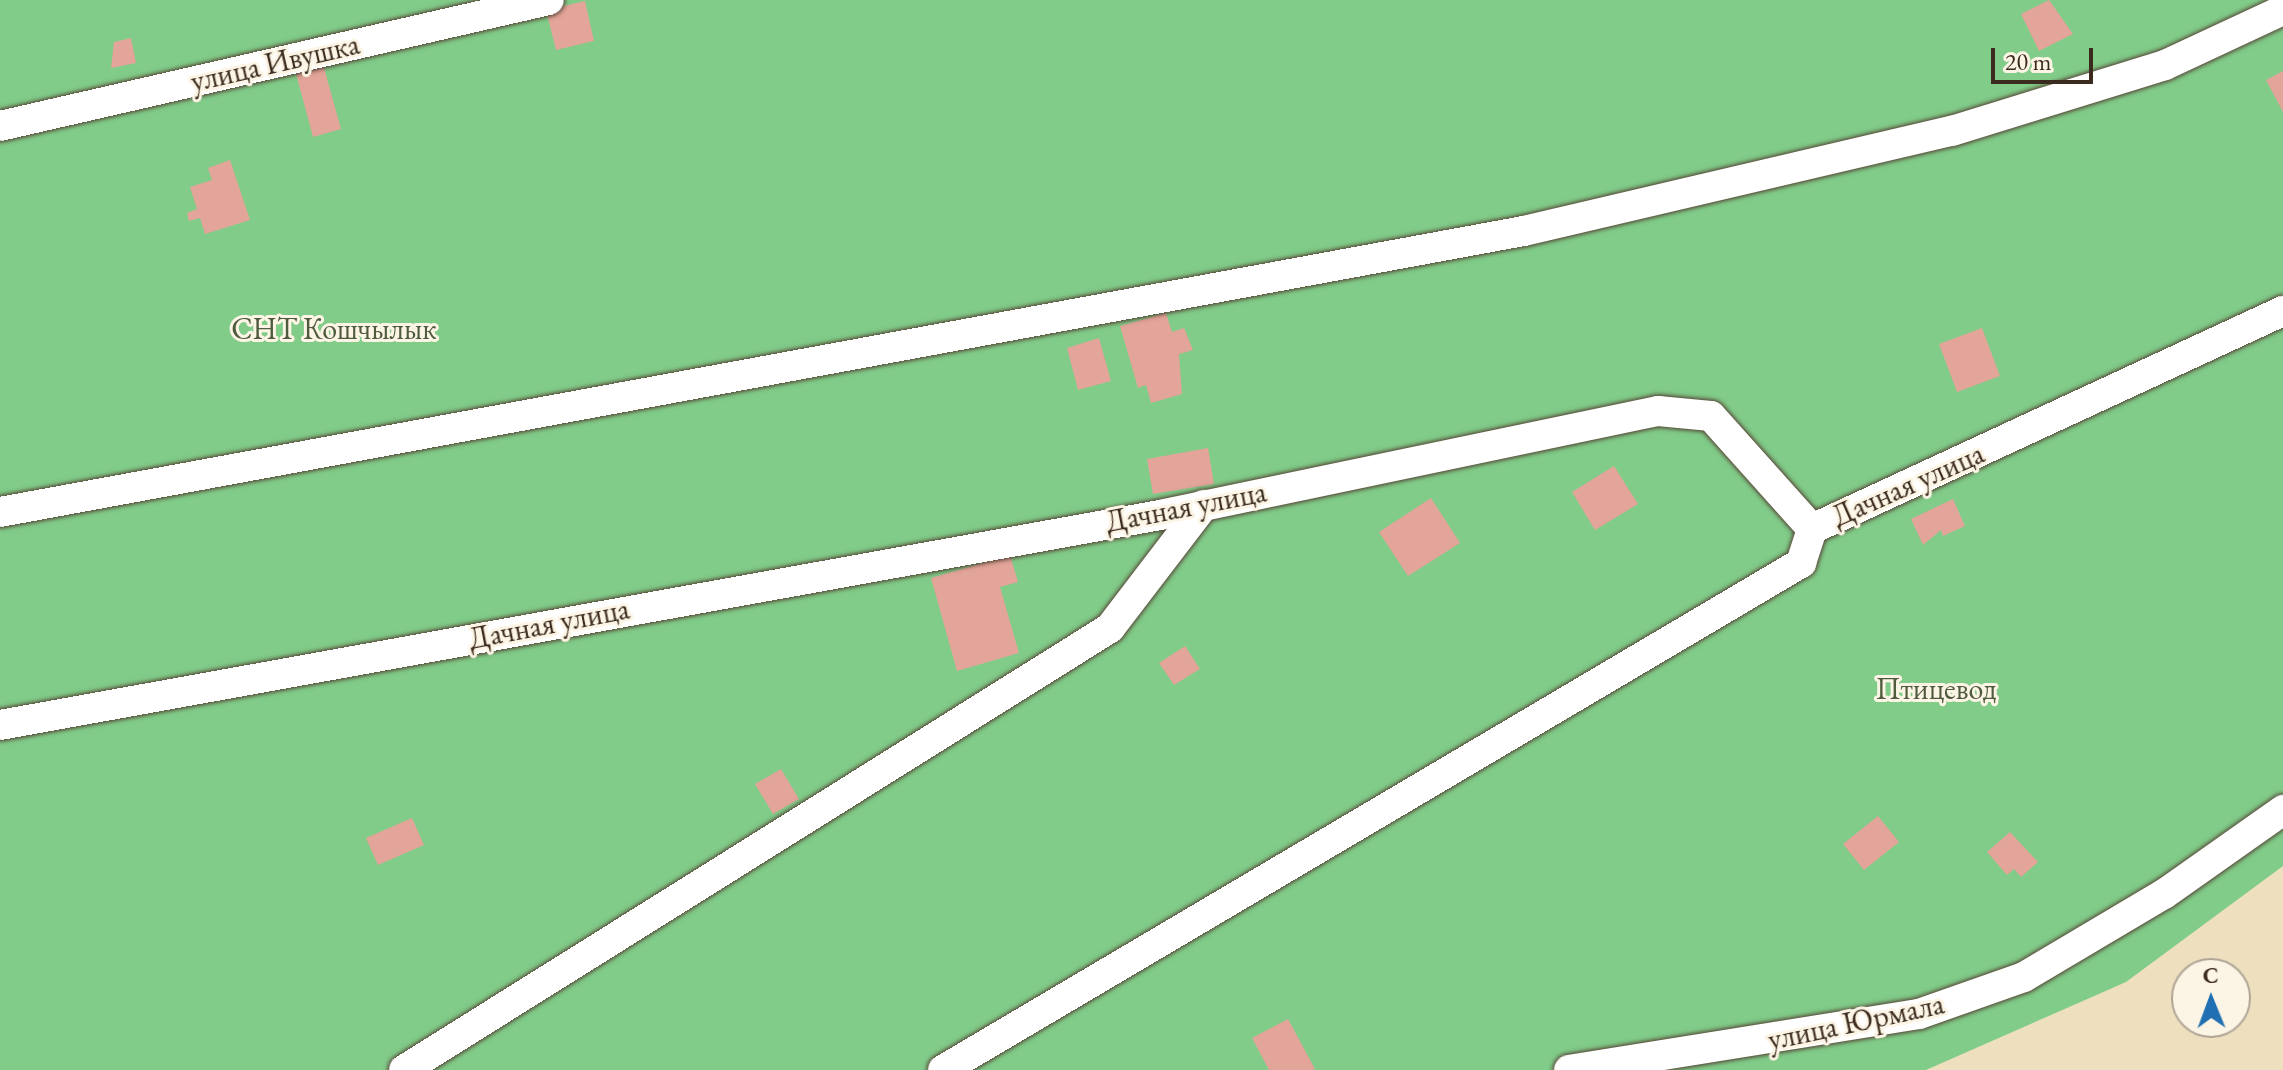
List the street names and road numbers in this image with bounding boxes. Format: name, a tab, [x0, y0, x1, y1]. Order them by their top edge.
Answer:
street label: улица Ивушка	[187, 26, 363, 100]
street label: Дачная улица	[1826, 435, 1990, 535]
street label: Дачная улица	[1103, 474, 1269, 540]
street label: Дачная улица	[466, 591, 632, 657]
street label: улица Юрмала	[1765, 986, 1947, 1058]

